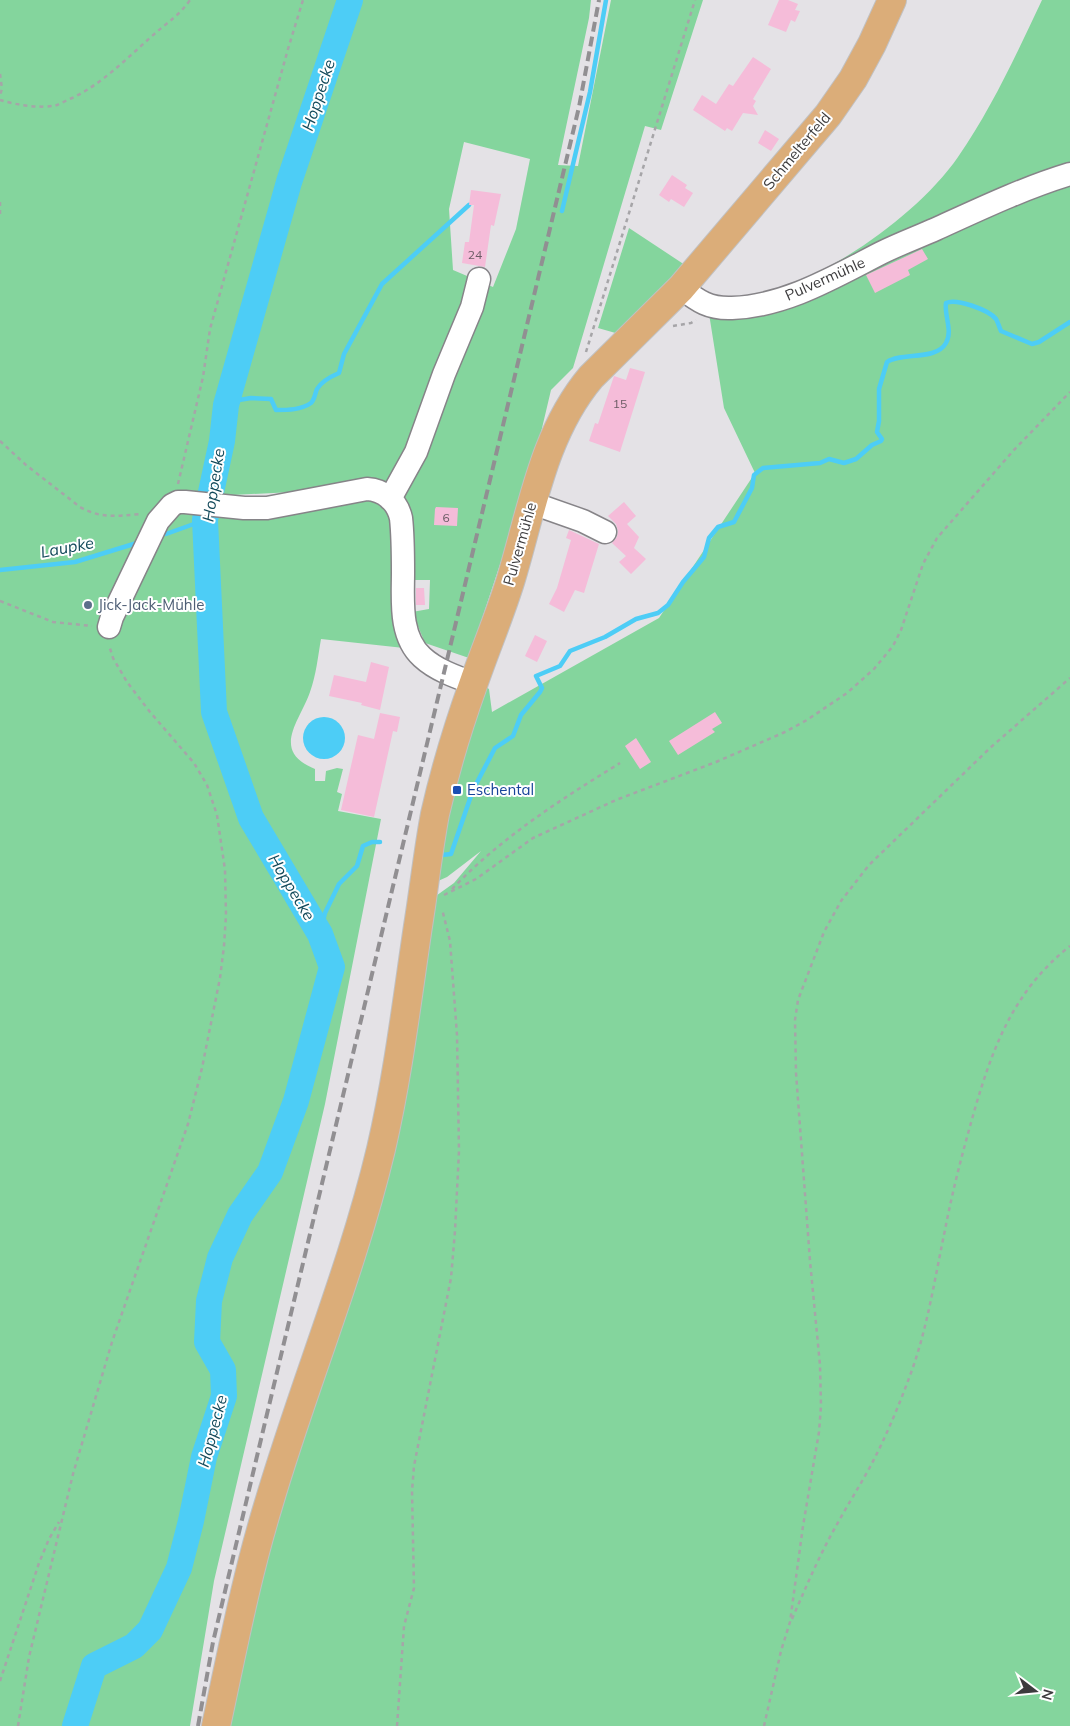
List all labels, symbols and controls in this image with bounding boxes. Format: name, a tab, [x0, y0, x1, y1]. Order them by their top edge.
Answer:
water label: Hoppecke	[297, 56, 339, 133]
street label: Schmelterfeld	[759, 108, 835, 193]
house number: 24	[468, 247, 482, 262]
street label: Pulvermühle	[782, 252, 868, 305]
house number: 15	[613, 396, 627, 411]
water label: Hoppecke	[197, 447, 229, 523]
street label: Pulvermühle	[499, 500, 540, 588]
house number: 6	[442, 510, 450, 525]
water label: Laupke	[39, 532, 96, 562]
place label: Jick-Jack-Mühle	[98, 595, 204, 614]
marker: Jick-Jack-Mühle	[82, 599, 94, 611]
place label: Eschental	[467, 780, 534, 799]
marker: Eschental	[451, 784, 463, 796]
water label: Hoppecke	[264, 850, 320, 924]
water label: Hoppecke	[193, 1392, 231, 1469]
north arrow	[1010, 1666, 1060, 1716]
text: N	[1037, 1687, 1058, 1702]

